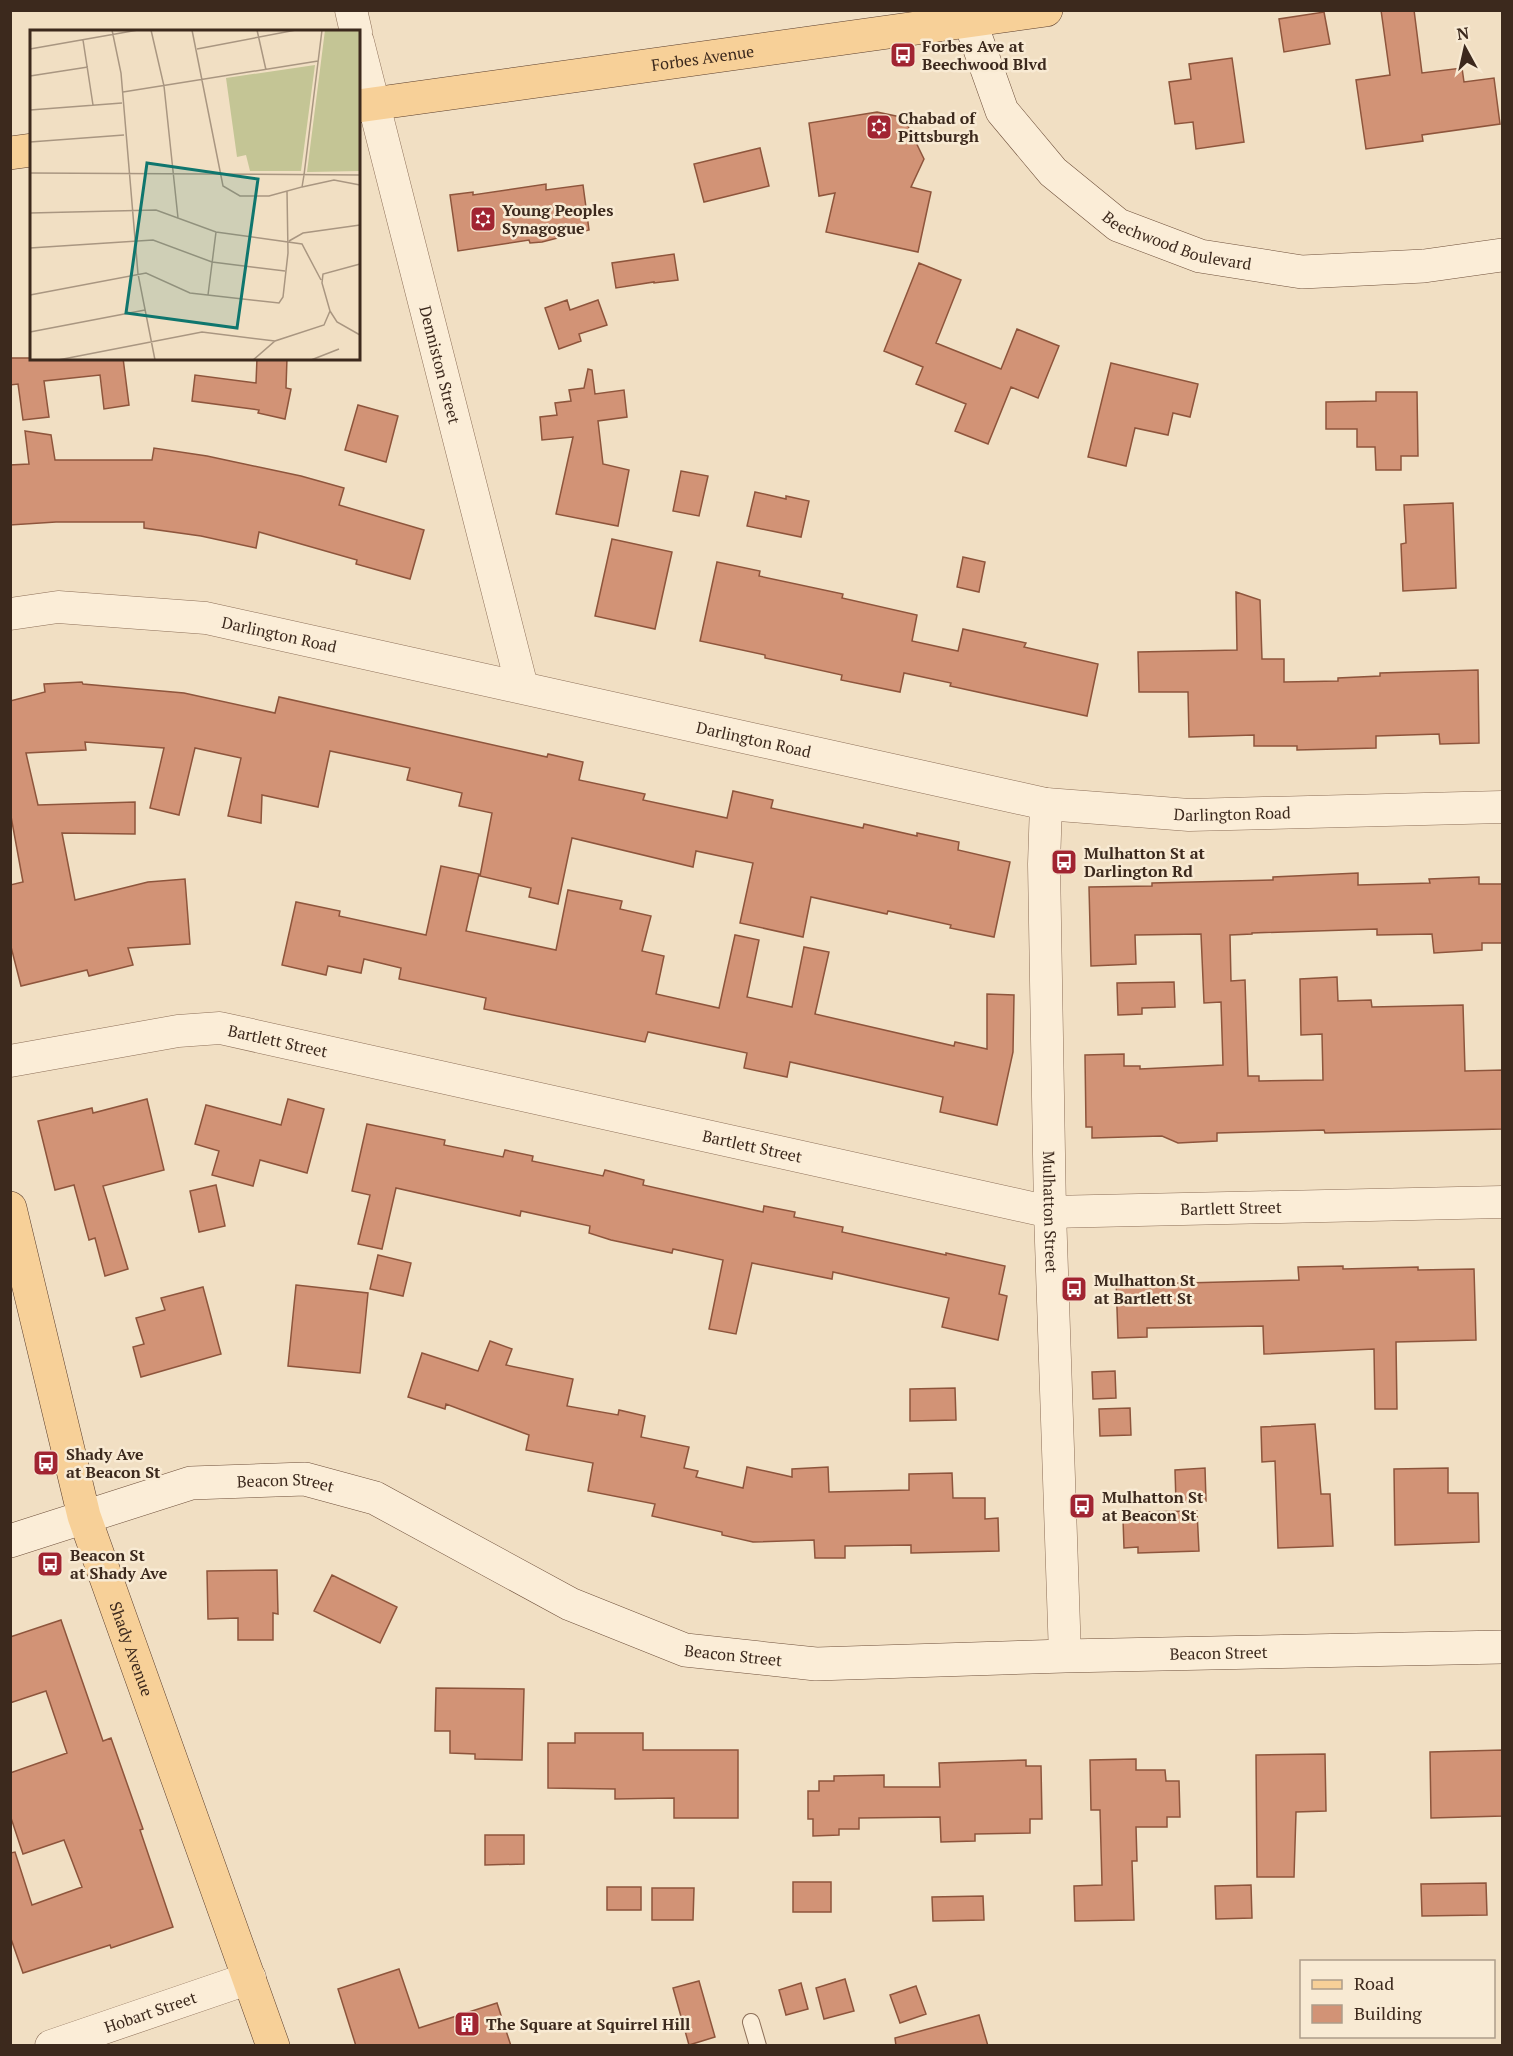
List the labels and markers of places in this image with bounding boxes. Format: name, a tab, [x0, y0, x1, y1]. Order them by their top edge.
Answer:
place label: Forbes Ave at Beechwood Blvd	[922, 35, 1047, 75]
bus stop icon: Forbes Ave at Beechwood Blvd	[888, 40, 918, 70]
place label: Chabad of Pittsburgh	[898, 107, 980, 147]
synagogue icon: Chabad of Pittsburgh	[864, 112, 894, 142]
place label: Young Peoples Synagogue	[502, 199, 613, 239]
synagogue icon: Young Peoples Synagogue	[468, 204, 498, 234]
place label: Mulhatton St at Darlington Rd	[1084, 842, 1206, 882]
bus stop icon: Mulhatton St at Darlington Rd	[1049, 847, 1079, 877]
place label: Mulhatton St at Bartlett St	[1094, 1269, 1196, 1309]
bus stop icon: Mulhatton St at Bartlett St	[1059, 1274, 1089, 1304]
place label: Shady Ave at Beacon St	[66, 1443, 161, 1483]
bus stop icon: Shady Ave at Beacon St	[31, 1448, 61, 1478]
place label: Mulhatton St at Beacon St	[1102, 1486, 1204, 1526]
bus stop icon: Mulhatton St at Beacon St	[1067, 1491, 1097, 1521]
place label: Beacon St at Shady Ave	[70, 1544, 168, 1584]
bus stop icon: Beacon St at Shady Ave	[35, 1549, 65, 1579]
building icon: The Square at Squirrel Hill	[452, 2009, 482, 2039]
place label: The Square at Squirrel Hill	[486, 2013, 690, 2035]

